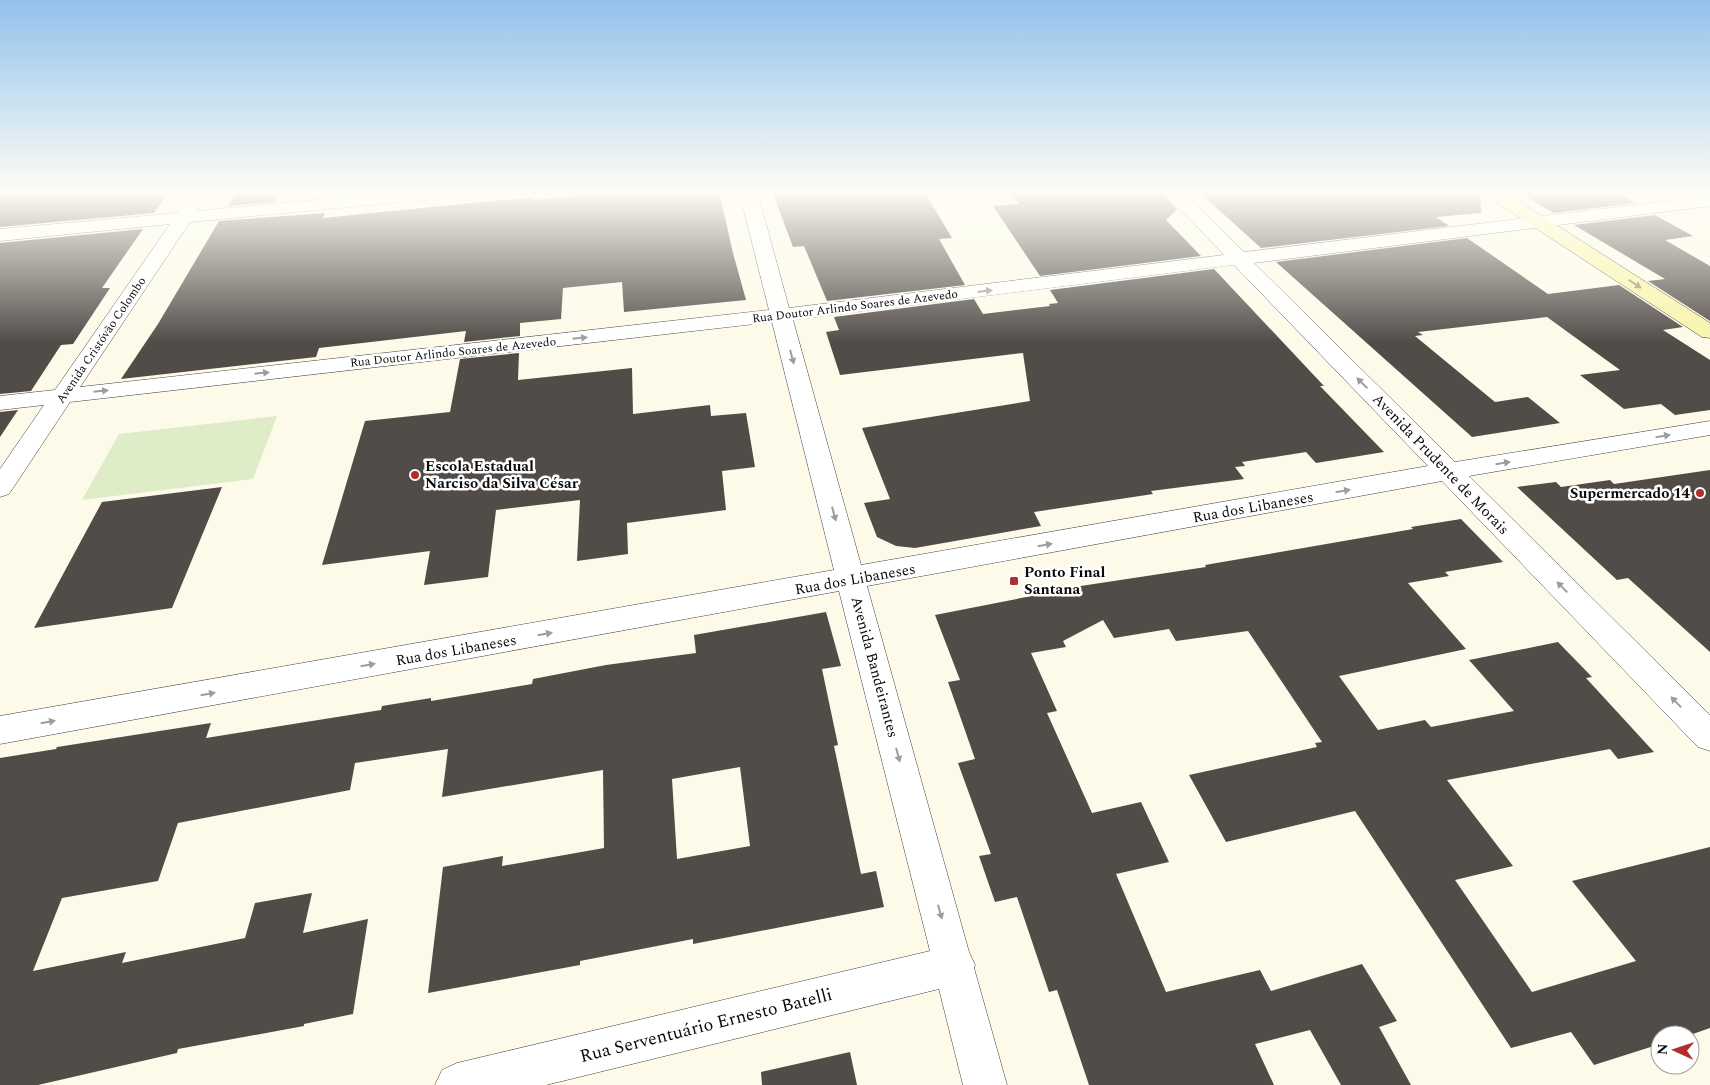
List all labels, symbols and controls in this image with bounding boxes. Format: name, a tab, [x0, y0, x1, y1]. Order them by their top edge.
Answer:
street label: Avenida Cristóvão Colombo	[52, 273, 151, 407]
one-way arrow	[1629, 279, 1642, 289]
street label: Rua Doutor Arlindo Soares de Azevedo	[751, 284, 959, 329]
one-way arrow	[977, 287, 993, 295]
street label: Rua Doutor Arlindo Soares de Azevedo	[349, 332, 557, 373]
one-way arrow	[572, 333, 588, 341]
one-way arrow	[788, 349, 796, 364]
one-way arrow	[254, 369, 270, 377]
one-way arrow	[1357, 377, 1369, 389]
one-way arrow	[93, 387, 109, 395]
street label: Avenida Prudente de Morais	[1367, 388, 1515, 540]
one-way arrow	[1655, 432, 1671, 440]
place label: Escola Estadual Narciso da Silva César	[425, 455, 579, 495]
one-way arrow	[1495, 458, 1511, 466]
marker: Escola Estadual Narciso da Silva César	[409, 469, 421, 481]
place label: Supermercado 14	[1570, 482, 1691, 505]
street label: Rua dos Libaneses	[1191, 486, 1315, 529]
one-way arrow	[1335, 486, 1351, 494]
marker: Supermercado 14	[1694, 487, 1706, 499]
one-way arrow	[830, 506, 838, 521]
one-way arrow	[1037, 540, 1053, 548]
street label: Rua dos Libaneses	[793, 558, 917, 601]
place label: Ponto Final Santana	[1024, 561, 1106, 601]
marker: Ponto Final Santana	[1008, 575, 1020, 587]
one-way arrow	[1556, 581, 1568, 593]
street label: Avenida Bandeirantes	[845, 594, 904, 740]
street label: Rua dos Libaneses	[394, 629, 518, 672]
one-way arrow	[538, 629, 554, 637]
one-way arrow	[360, 661, 376, 669]
one-way arrow	[200, 689, 216, 697]
one-way arrow	[1670, 697, 1682, 709]
one-way arrow	[40, 717, 56, 725]
one-way arrow	[895, 748, 903, 763]
one-way arrow	[937, 905, 945, 920]
street label: Rua Serventuário Ernesto Batelli	[577, 981, 835, 1070]
north arrow	[1650, 1025, 1700, 1075]
text: N	[1652, 1043, 1673, 1056]

